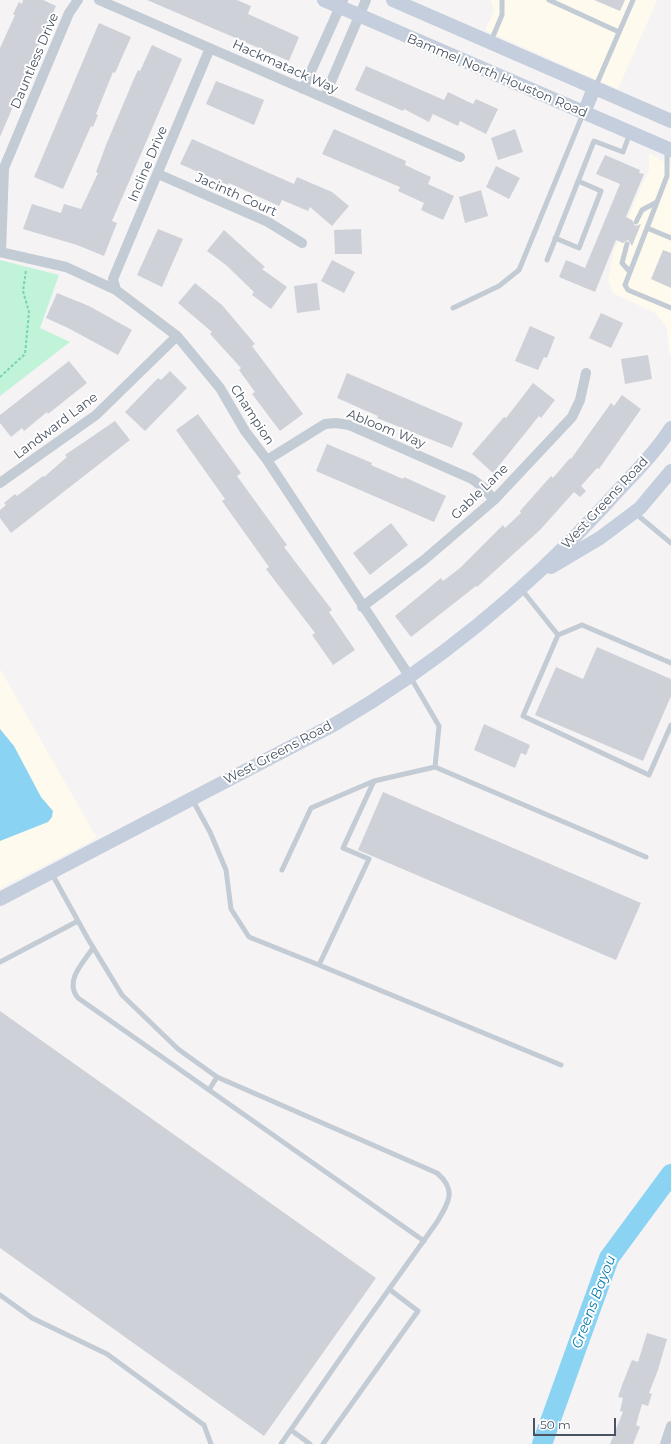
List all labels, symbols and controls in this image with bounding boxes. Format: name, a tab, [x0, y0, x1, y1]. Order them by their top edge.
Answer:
street label: Dauntless Drive	[8, 11, 62, 111]
street label: Bammel North Houston Road	[404, 31, 590, 121]
street label: Hackmatack Way	[230, 37, 340, 97]
street label: Incline Drive	[125, 124, 171, 204]
street label: Jacinth Court	[193, 170, 279, 220]
street label: Champion	[227, 382, 277, 448]
street label: Landward Lane	[11, 389, 101, 463]
street label: Abloom Way	[344, 406, 428, 452]
street label: West Greens Road	[558, 454, 652, 552]
street label: Gable Lane	[448, 461, 512, 523]
street label: West Greens Road	[221, 718, 335, 788]
water label: Greens Bayou	[568, 1253, 620, 1351]
scale bar	[535, 1410, 618, 1436]
text: 50 m	[540, 1417, 571, 1432]

